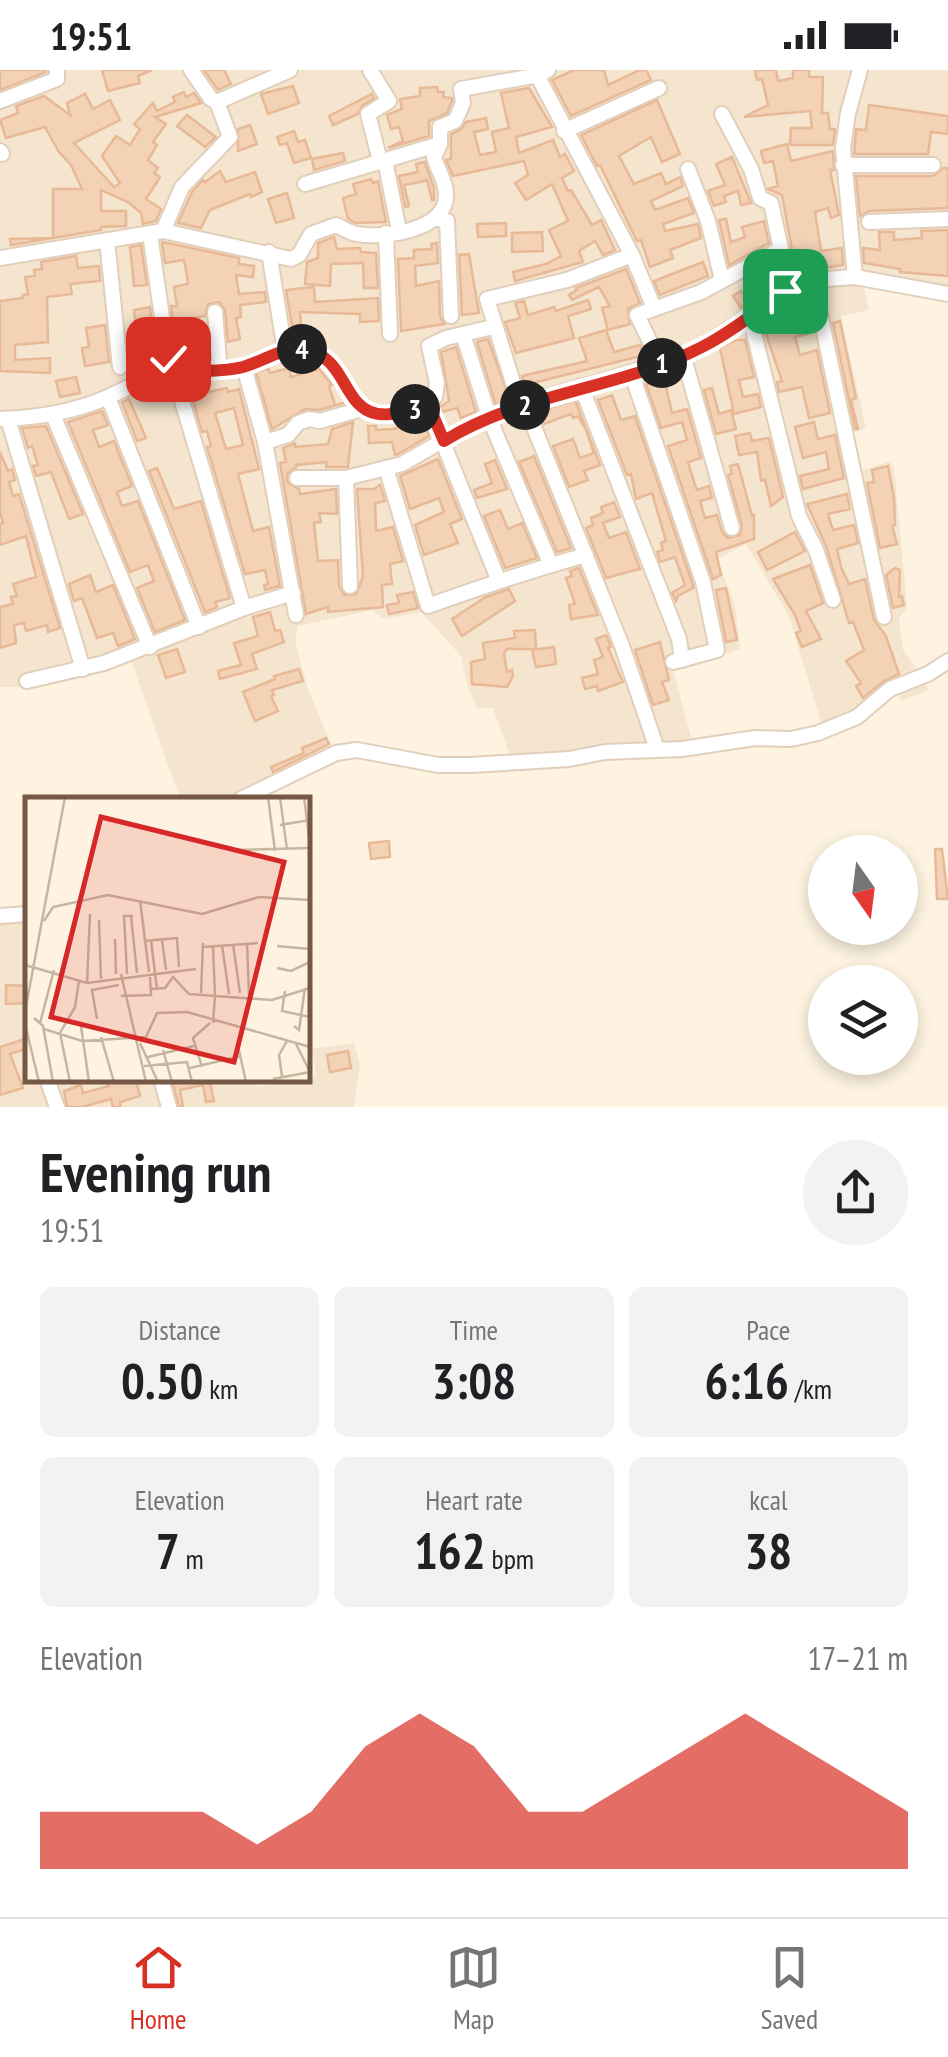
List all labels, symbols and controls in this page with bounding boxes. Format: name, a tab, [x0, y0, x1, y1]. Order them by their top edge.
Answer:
text: 19:51	[50, 11, 132, 60]
pin	[743, 249, 828, 334]
icon: arrive	[758, 264, 813, 319]
pin	[126, 317, 211, 402]
pin: 4	[277, 324, 327, 374]
text: 4	[295, 330, 309, 367]
icon: check	[141, 332, 196, 387]
pin: 1	[637, 338, 687, 388]
text: 1	[655, 344, 669, 381]
pin: 2	[500, 380, 550, 430]
pin: 3	[390, 384, 440, 434]
text: 2	[518, 386, 532, 423]
text: 3	[408, 390, 422, 427]
inset map	[25, 797, 310, 1082]
north arrow	[808, 835, 918, 945]
map controls	[808, 835, 918, 1075]
button: layers	[808, 965, 918, 1075]
text: Evening run	[40, 1136, 272, 1207]
button: share	[803, 1140, 908, 1245]
text: 19:51	[40, 1209, 104, 1251]
text: Distance	[138, 1311, 221, 1348]
text: Time	[450, 1311, 498, 1348]
text: Pace	[746, 1311, 790, 1348]
text: 0.50	[121, 1348, 203, 1413]
text: 3:08	[432, 1348, 516, 1413]
text: 6:16	[705, 1348, 789, 1413]
text: km	[203, 1370, 238, 1407]
text: /km	[789, 1370, 832, 1407]
text: Elevation	[135, 1481, 225, 1518]
text: Heart rate	[425, 1481, 523, 1518]
text: kcal	[749, 1481, 787, 1518]
text: 7	[156, 1518, 180, 1583]
text: 162	[414, 1518, 486, 1583]
text: 38	[744, 1518, 792, 1583]
text: m	[180, 1540, 204, 1577]
text: bpm	[486, 1540, 534, 1577]
text: Elevation	[40, 1637, 143, 1679]
text: 17–21 m	[807, 1637, 908, 1679]
tab: Home	[130, 1940, 187, 2037]
tab: Map	[446, 1940, 501, 2037]
tab: Saved	[761, 1940, 818, 2037]

